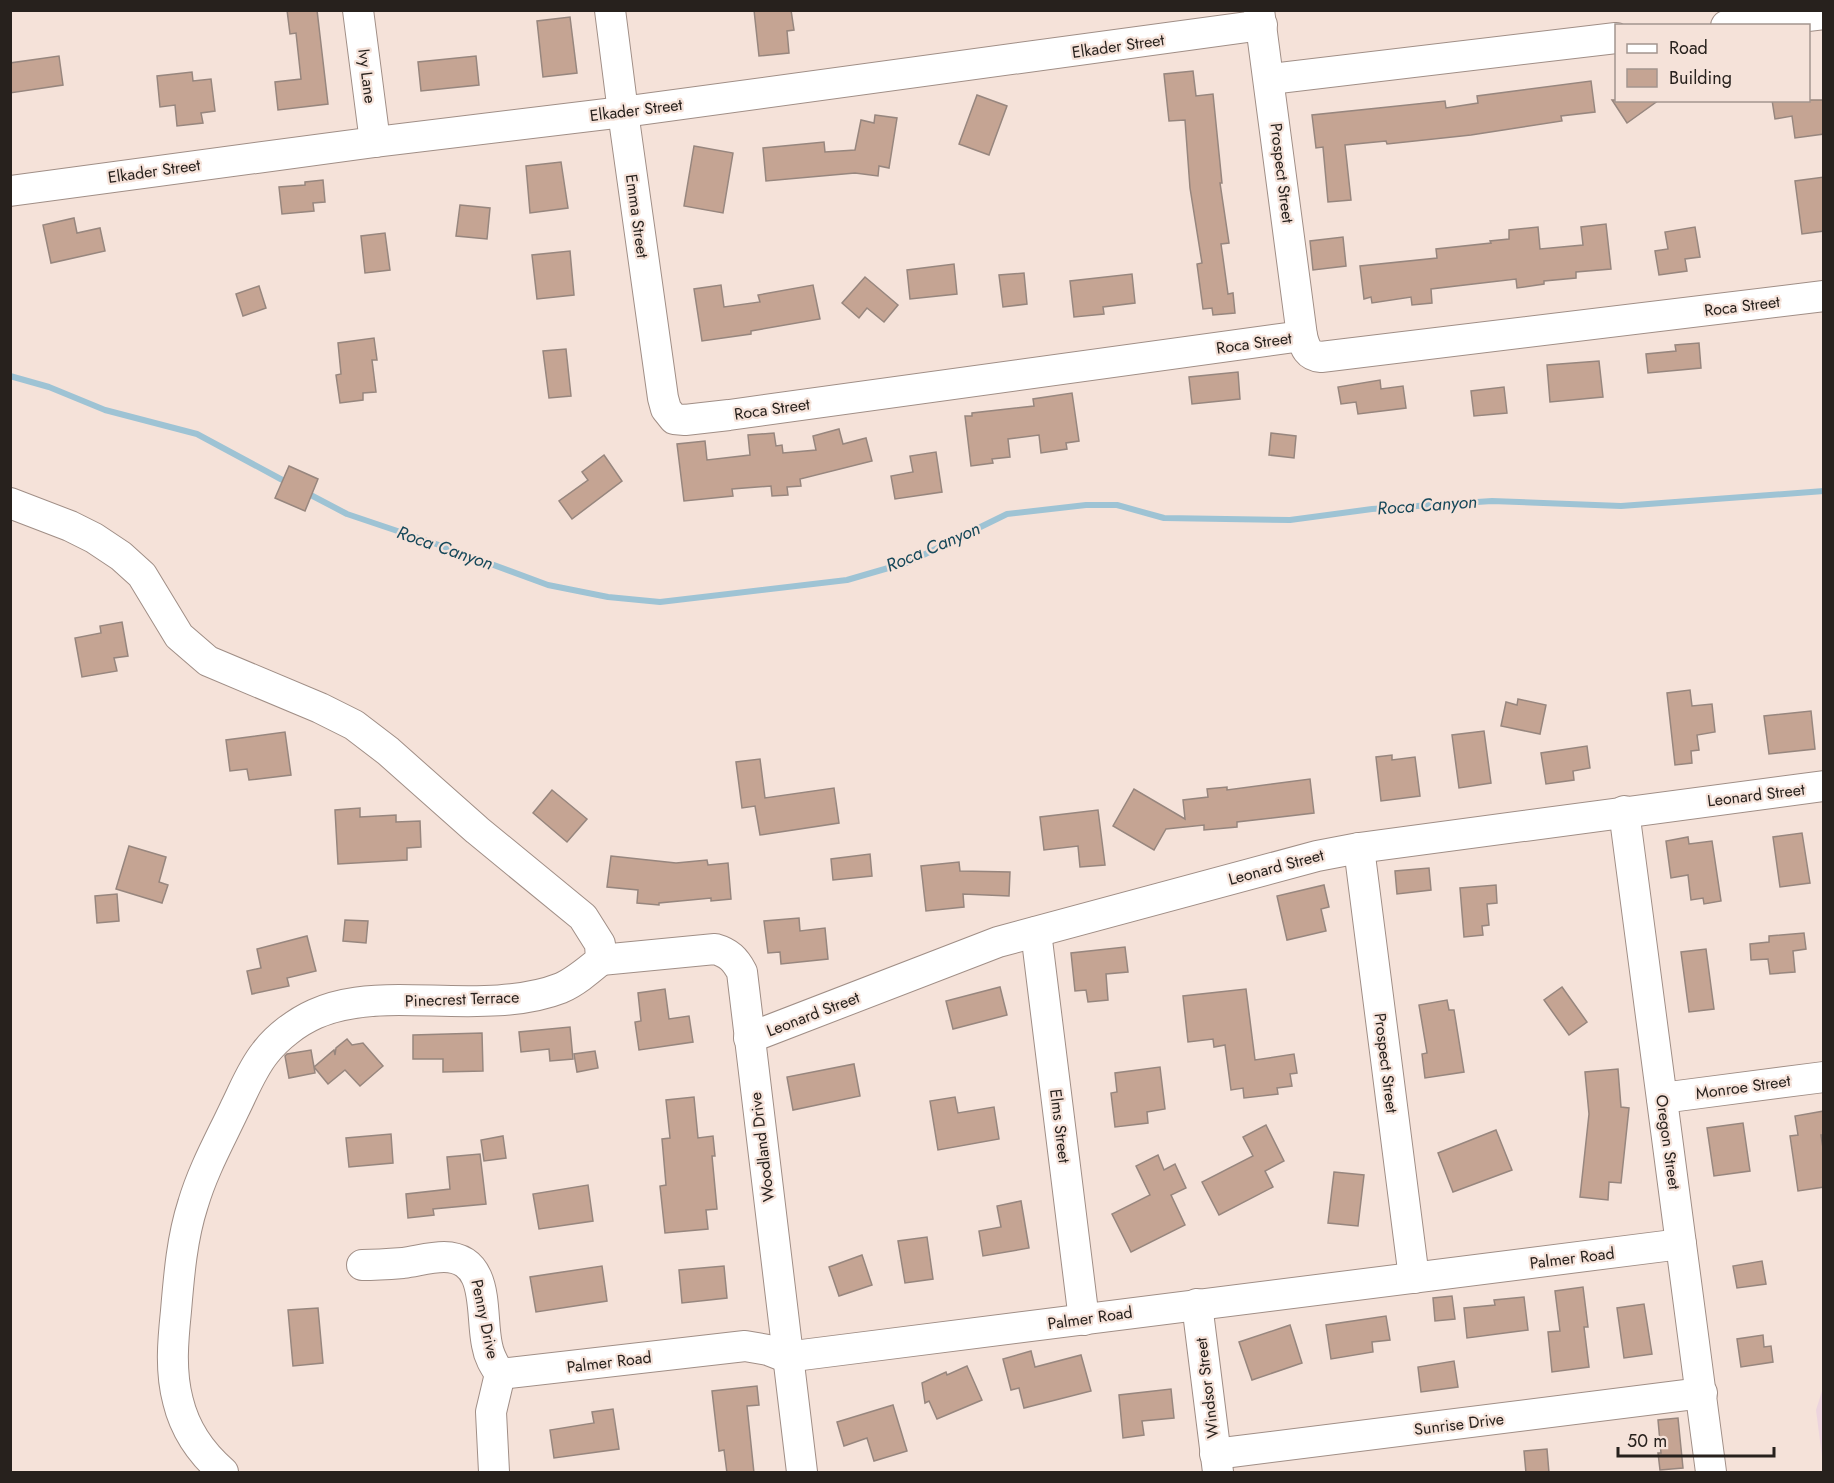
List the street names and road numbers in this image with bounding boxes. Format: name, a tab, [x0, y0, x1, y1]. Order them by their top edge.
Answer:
street label: Elkader Street	[1070, 28, 1166, 64]
street label: Ivy Lane	[352, 47, 382, 105]
street label: Elkader Street	[588, 93, 684, 127]
street label: Prospect Street	[1264, 122, 1300, 225]
street label: Elkader Street	[106, 153, 202, 189]
street label: Emma Street	[620, 173, 654, 260]
street label: Roca Street	[1703, 290, 1781, 322]
street label: Roca Street	[1215, 326, 1293, 360]
street label: Roca Street	[733, 392, 811, 426]
street label: Leonard Street	[1706, 778, 1806, 812]
street label: Leonard Street	[1226, 843, 1326, 891]
street label: Pinecrest Terrace	[404, 986, 520, 1012]
street label: Leonard Street	[763, 986, 863, 1042]
street label: Prospect Street	[1368, 1012, 1404, 1115]
street label: Monroe Street	[1694, 1069, 1792, 1105]
street label: Elms Street	[1044, 1088, 1076, 1164]
street label: Woodland Drive	[744, 1091, 780, 1203]
street label: Oregon Street	[1650, 1093, 1686, 1191]
street label: Palmer Road	[1528, 1241, 1616, 1275]
street label: Penny Drive	[465, 1277, 505, 1361]
street label: Palmer Road	[1046, 1301, 1134, 1335]
street label: Windsor Street	[1189, 1336, 1225, 1440]
street label: Palmer Road	[565, 1345, 653, 1379]
street label: Sunrise Drive	[1413, 1407, 1505, 1441]

